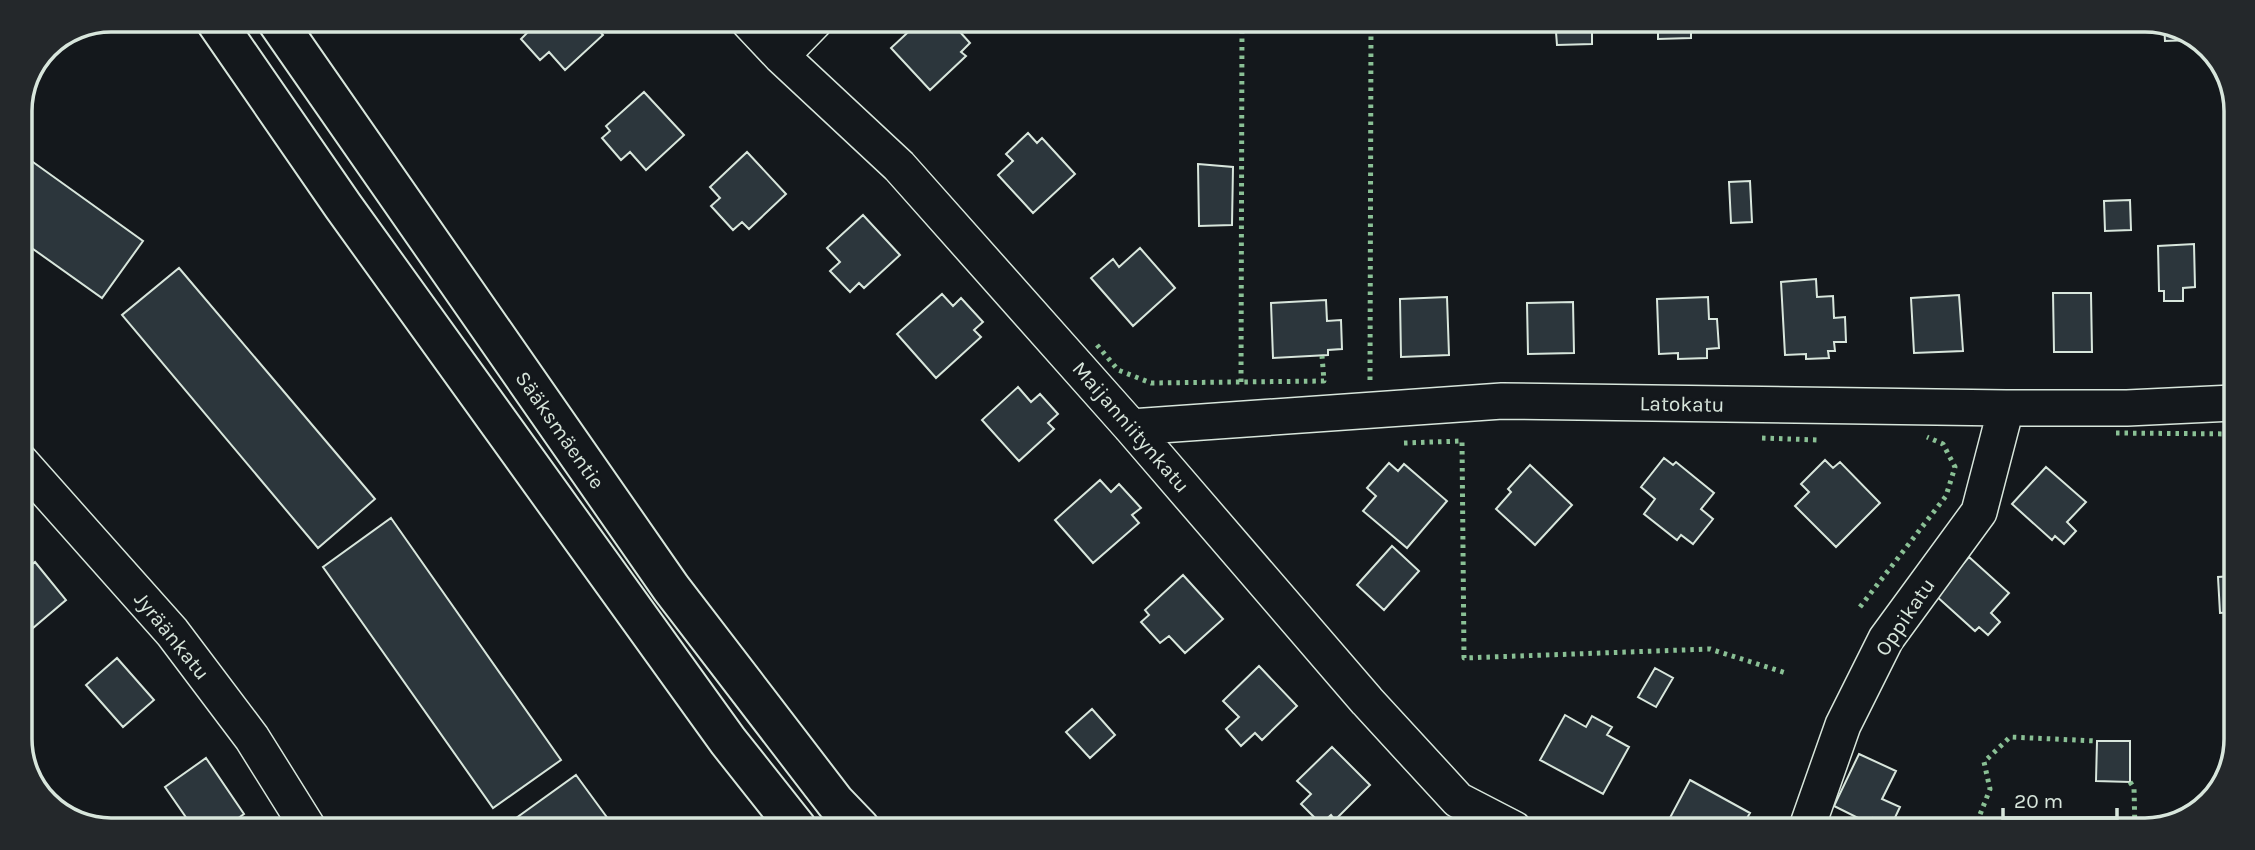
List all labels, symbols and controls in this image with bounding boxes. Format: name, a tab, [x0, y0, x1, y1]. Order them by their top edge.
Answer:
street label: Maijanniitynkatu	[1068, 356, 1194, 498]
street label: Sääksmäentie	[511, 366, 609, 494]
street label: Latokatu	[1639, 391, 1725, 417]
street label: Oppikatu	[1870, 574, 1940, 660]
street label: Jyräänkatu	[129, 587, 215, 685]
scale bar	[2003, 776, 2117, 820]
text: 20 m	[2014, 789, 2063, 813]

